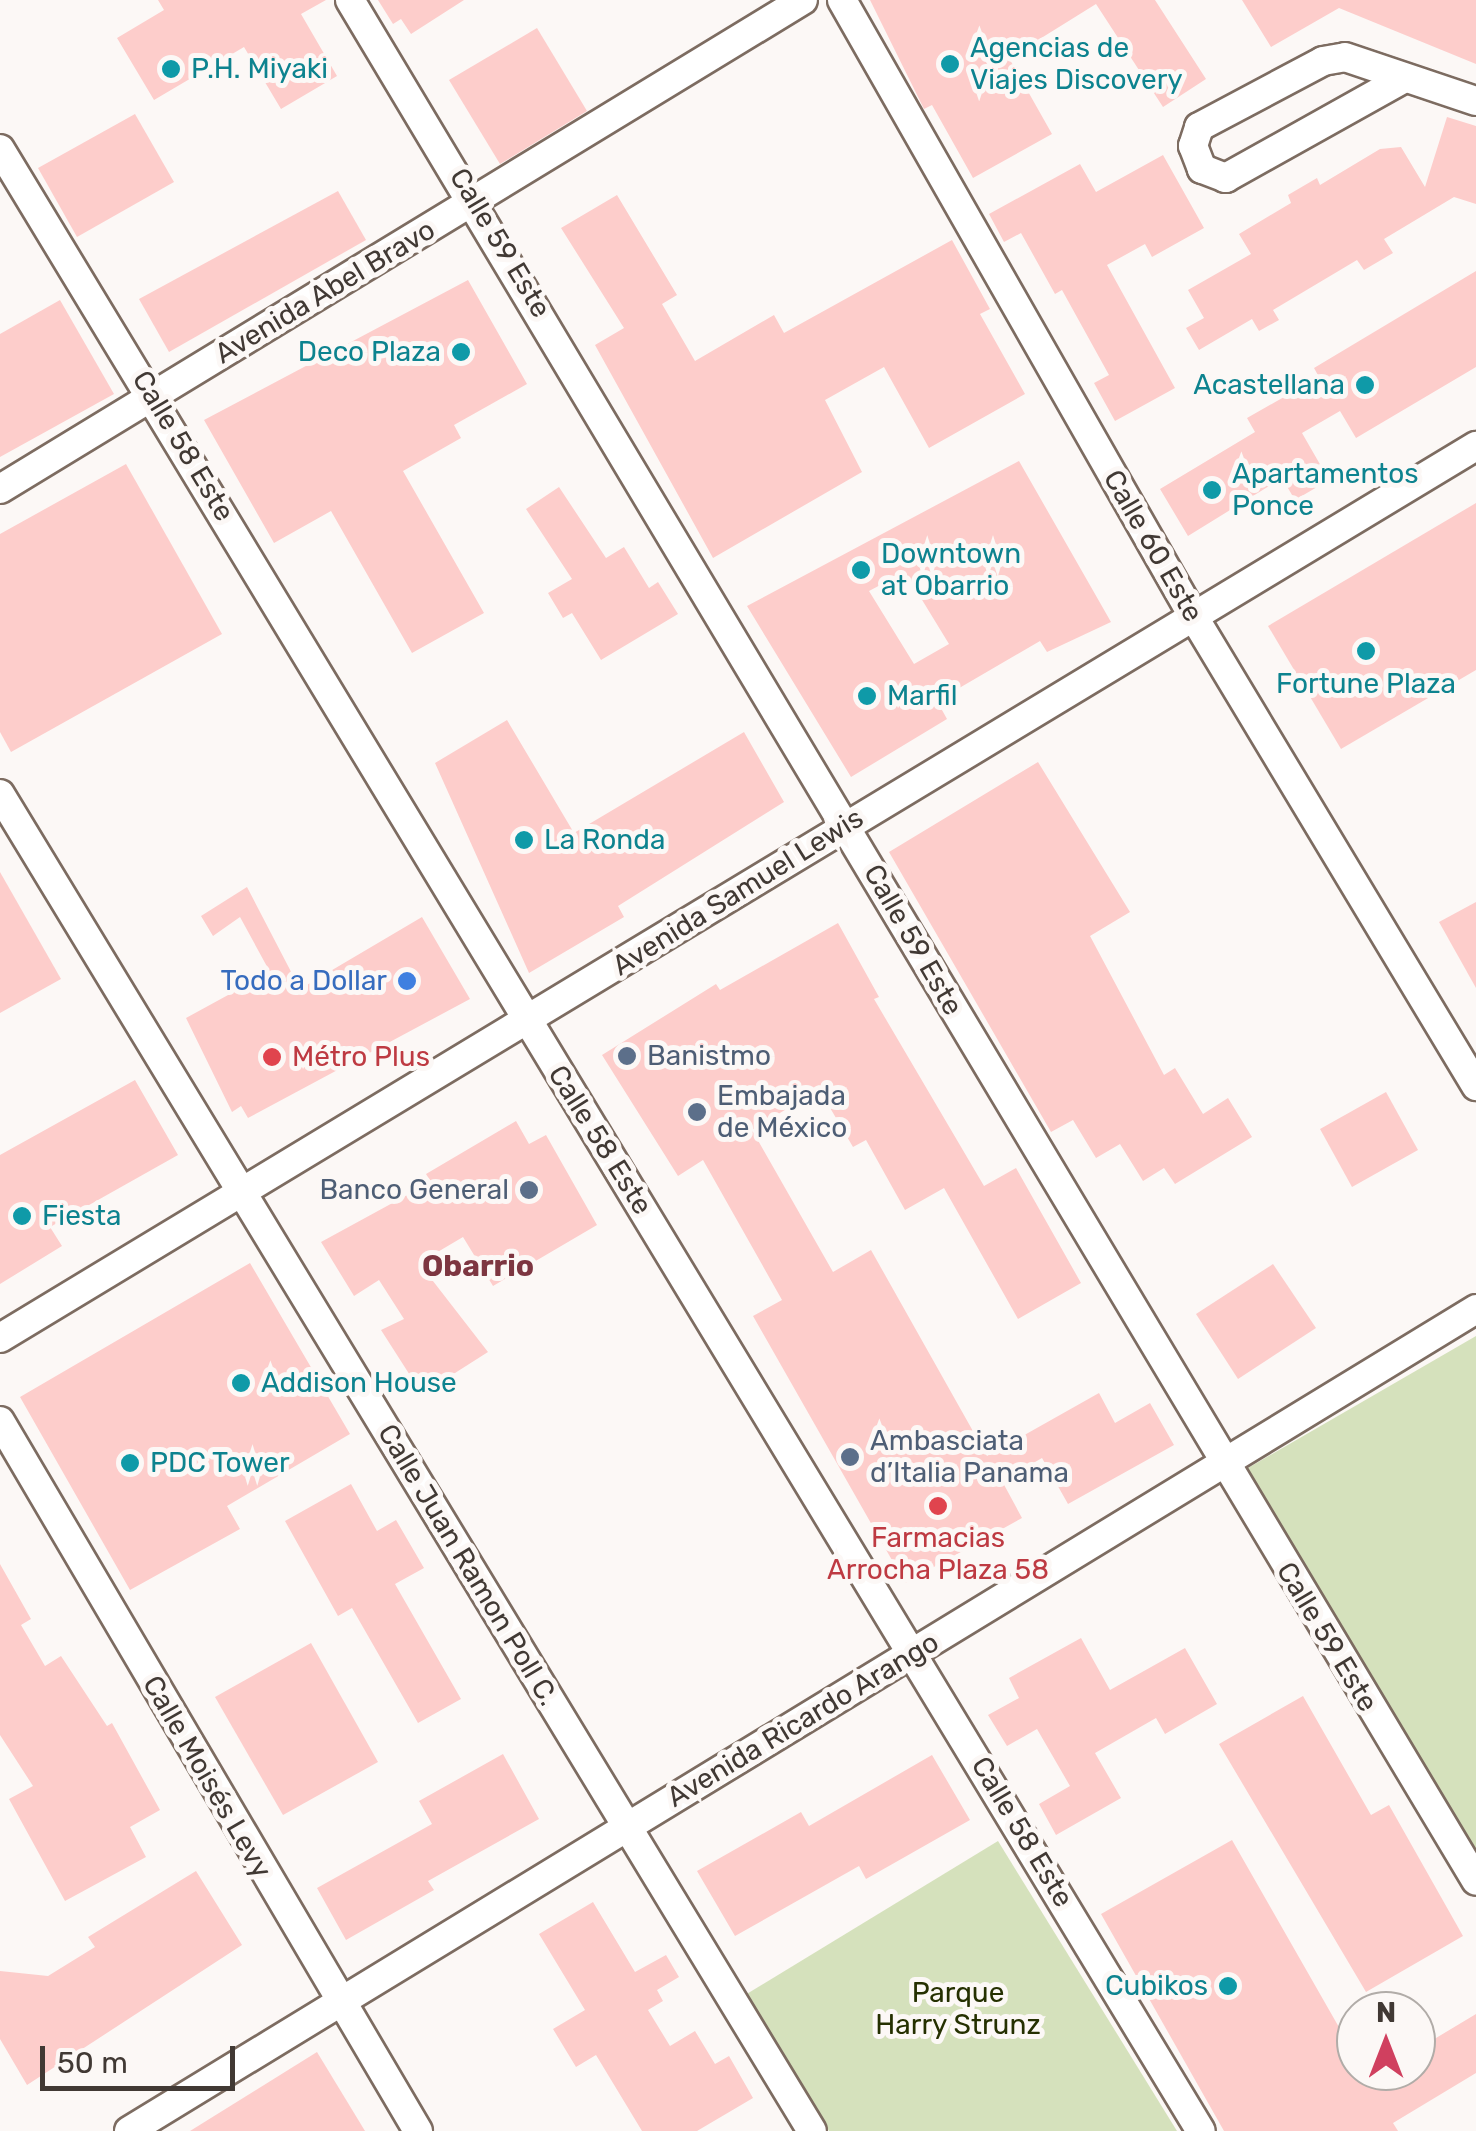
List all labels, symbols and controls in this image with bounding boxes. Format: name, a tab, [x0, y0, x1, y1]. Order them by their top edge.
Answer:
place label: Agencias de Viajes Discovery	[970, 31, 1183, 97]
place label: P.H. Miyaki	[191, 52, 328, 86]
marker: Agencias de Viajes Discovery	[939, 53, 961, 75]
marker: P.H. Miyaki	[160, 58, 182, 80]
street label: Calle 59 Este	[442, 162, 558, 324]
street label: Avenida Abel Bravo	[209, 213, 441, 371]
place label: Deco Plaza	[298, 335, 441, 369]
marker: Deco Plaza	[450, 341, 472, 363]
street label: Calle 58 Este	[125, 365, 241, 527]
place label: Acastellana	[1193, 368, 1345, 402]
marker: Acastellana	[1354, 374, 1376, 396]
place label: Apartamentos Ponce	[1232, 457, 1419, 523]
street label: Calle 60 Este	[1096, 464, 1210, 628]
marker: Apartamentos Ponce	[1201, 479, 1223, 501]
place label: Downtown at Obarrio	[881, 537, 1021, 603]
marker: Downtown at Obarrio	[850, 559, 872, 581]
marker: Fortune Plaza	[1355, 640, 1377, 662]
place label: Fortune Plaza	[1276, 667, 1456, 701]
place label: Marfil	[887, 679, 958, 713]
marker: Marfil	[856, 685, 878, 707]
street label: Avenida Samuel Lewis	[606, 801, 870, 983]
place label: La Ronda	[544, 823, 665, 857]
marker: La Ronda	[513, 829, 535, 851]
street label: Calle 59 Este	[856, 859, 970, 1021]
place label: Todo a Dollar	[220, 964, 387, 998]
marker: Todo a Dollar	[396, 970, 418, 992]
place label: Banistmo	[647, 1039, 771, 1073]
place label: Métro Plus	[292, 1040, 430, 1074]
marker: Banistmo	[616, 1045, 638, 1067]
marker: Métro Plus	[261, 1046, 283, 1068]
street label: Calle 58 Este	[541, 1059, 659, 1221]
place label: Embajada de México	[717, 1079, 847, 1145]
marker: Embajada de México	[686, 1101, 708, 1123]
place label: Banco General	[319, 1173, 509, 1207]
marker: Banco General	[518, 1179, 540, 1201]
place label: Fiesta	[42, 1199, 121, 1233]
marker: Fiesta	[11, 1205, 33, 1227]
district label: Obarrio	[422, 1248, 534, 1284]
place label: Addison House	[261, 1366, 457, 1400]
marker: Addison House	[230, 1372, 252, 1394]
street label: Calle Juan Ramon Poll C.	[371, 1418, 565, 1712]
place label: Ambasciata d’Italia Panama	[870, 1424, 1069, 1490]
place label: PDC Tower	[150, 1446, 290, 1480]
marker: Ambasciata d’Italia Panama	[839, 1446, 861, 1468]
marker: PDC Tower	[119, 1452, 141, 1474]
marker: Farmacias Arrocha Plaza 58	[927, 1495, 949, 1517]
place label: Farmacias Arrocha Plaza 58	[827, 1521, 1049, 1587]
street label: Calle 59 Este	[1269, 1556, 1385, 1718]
street label: Avenida Ricardo Arango	[661, 1625, 945, 1815]
street label: Calle Moisés Levy	[135, 1670, 279, 1884]
street label: Calle 58 Este	[964, 1751, 1080, 1913]
place label: Cubikos	[1105, 1969, 1208, 2003]
marker: Cubikos	[1217, 1975, 1239, 1997]
park label: Parque Harry Strunz	[875, 1976, 1041, 2042]
north arrow	[1336, 1991, 1436, 2091]
text: N	[1376, 1996, 1396, 2029]
scale bar	[45, 2026, 240, 2088]
text: 50 m	[57, 2045, 128, 2081]

